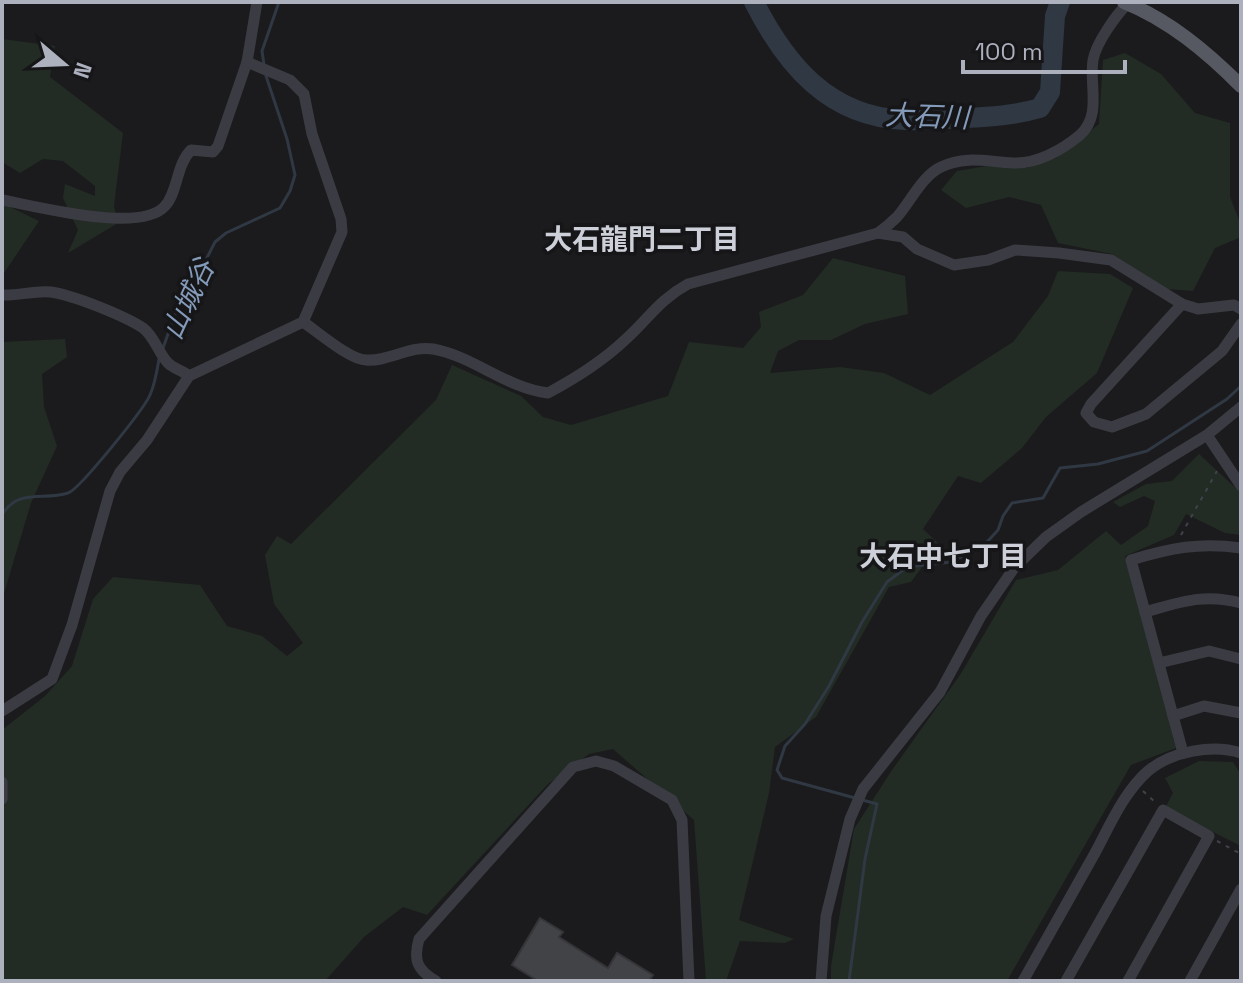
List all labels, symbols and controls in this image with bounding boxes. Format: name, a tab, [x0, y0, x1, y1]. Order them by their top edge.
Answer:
north arrow	[24, 24, 104, 104]
scale bar	[963, 24, 1125, 74]
text: 100 m	[975, 36, 1043, 67]
text: N	[67, 59, 99, 82]
water label: 大石川	[884, 97, 973, 136]
district label: 大石龍門二丁目	[544, 221, 740, 257]
water label: 山城谷	[154, 252, 223, 345]
district label: 大石中七丁目	[859, 538, 1027, 574]

